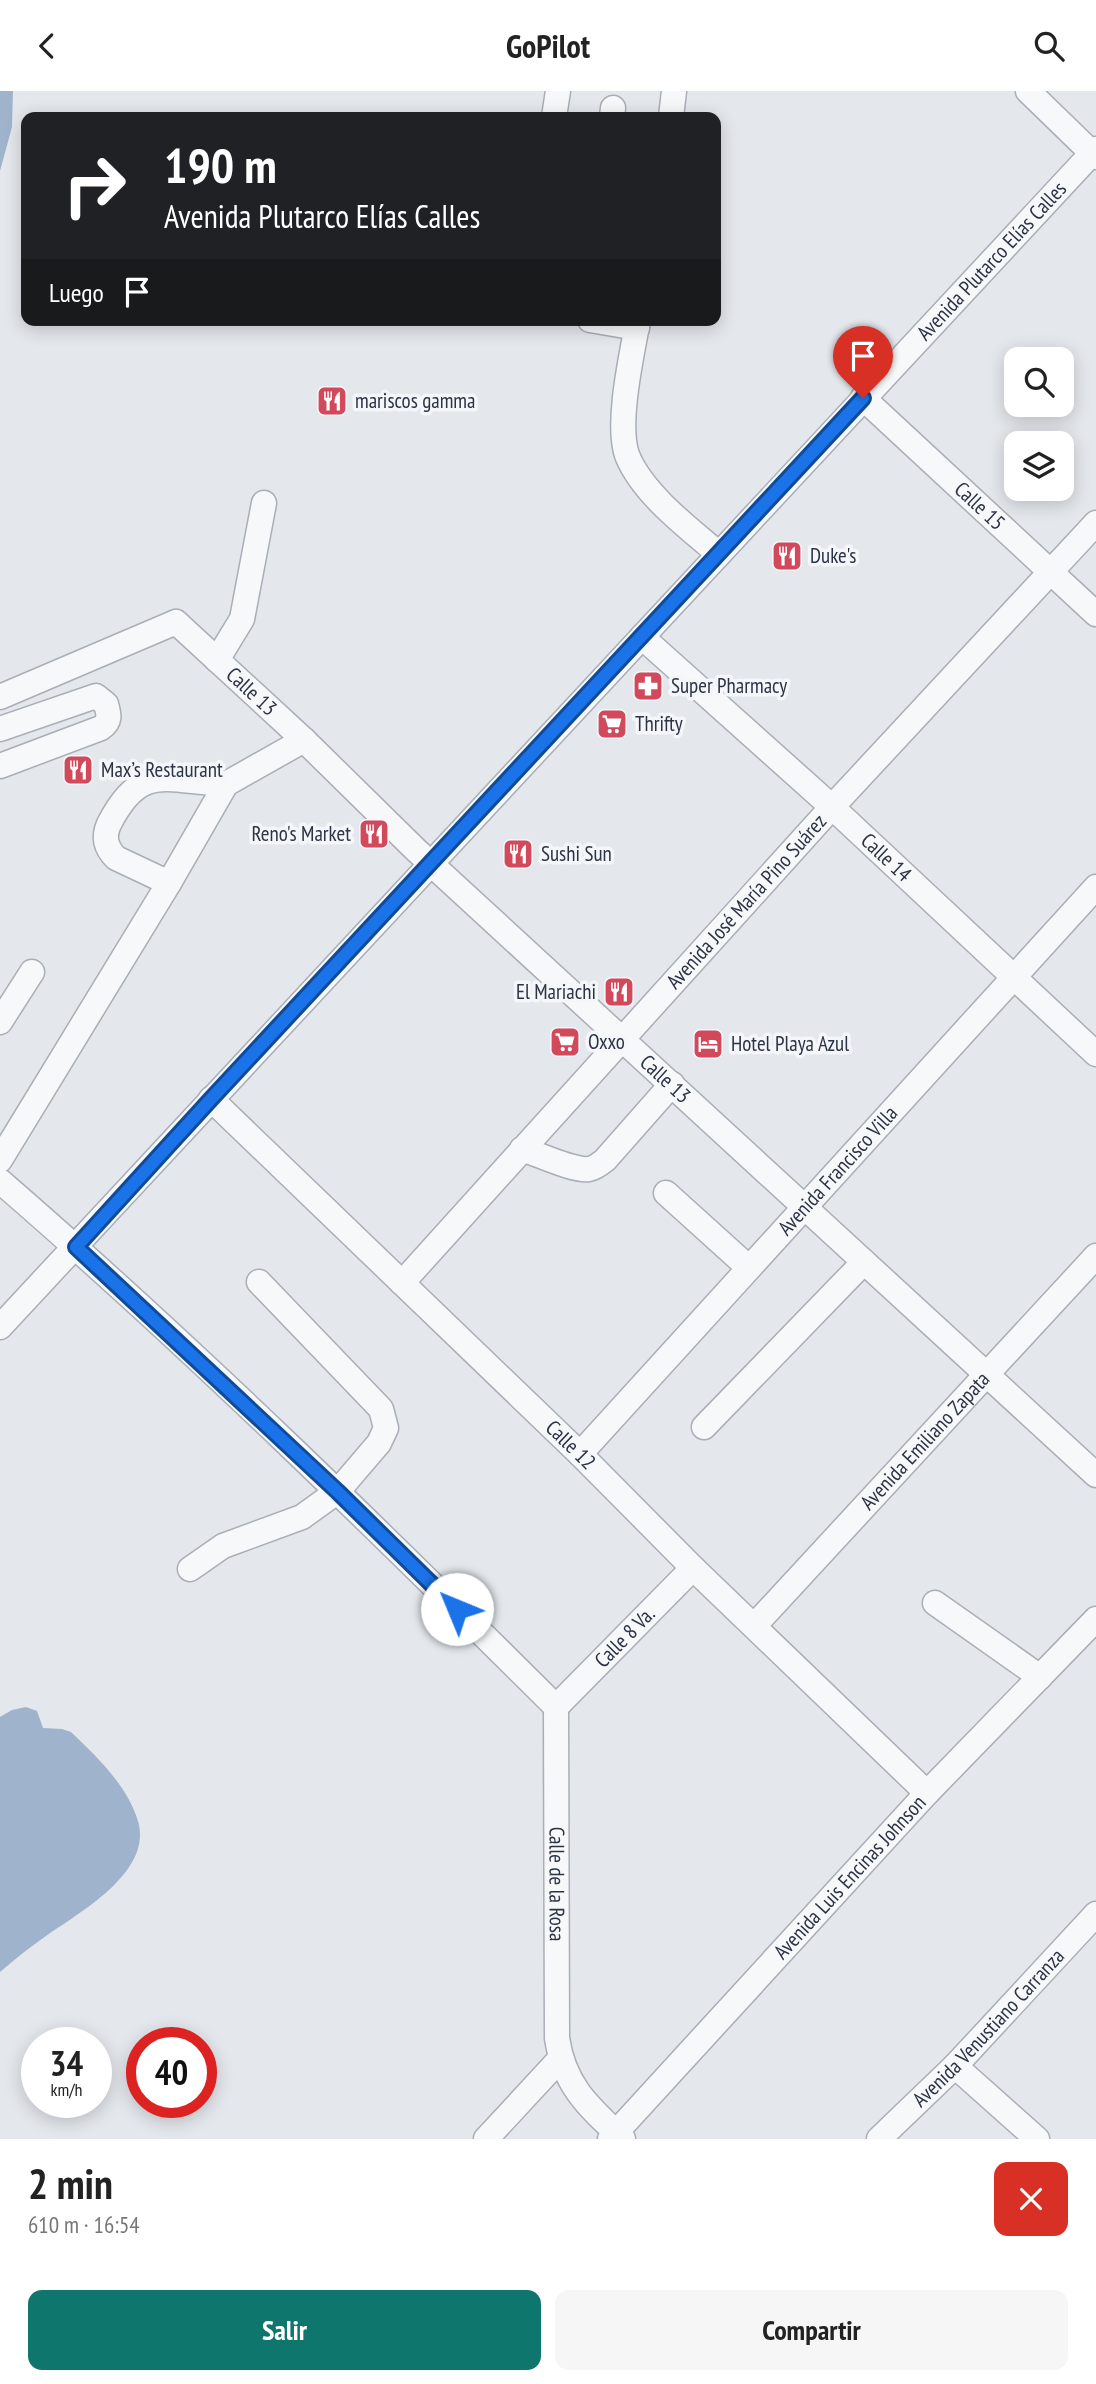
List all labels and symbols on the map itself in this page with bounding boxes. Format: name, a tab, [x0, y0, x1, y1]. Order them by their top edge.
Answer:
street label: Avenida Plutarco Elías Calles	[911, 175, 1072, 346]
pin	[833, 326, 893, 398]
restaurant icon: mariscos gamma	[315, 384, 349, 418]
place label: mariscos gamma	[355, 387, 475, 414]
street label: Calle 15	[949, 476, 1011, 536]
restaurant icon: Duke's	[770, 539, 804, 573]
place label: Duke's	[810, 542, 856, 569]
street label: Calle 13	[221, 661, 283, 721]
pharmacy icon: Super Pharmacy	[631, 669, 665, 703]
place label: Super Pharmacy	[671, 672, 787, 699]
supermarket icon: Thrifty	[595, 707, 629, 741]
place label: Thrifty	[635, 710, 683, 737]
restaurant icon: Max’s Restaurant	[61, 753, 95, 787]
place label: Max’s Restaurant	[101, 756, 223, 783]
street label: Avenida José María Pino Suárez	[660, 808, 832, 994]
restaurant icon: Reno's Market	[357, 817, 391, 851]
place label: Reno's Market	[252, 820, 351, 847]
street label: Calle 14	[855, 827, 918, 888]
restaurant icon: Sushi Sun	[501, 837, 535, 871]
place label: Sushi Sun	[541, 840, 612, 867]
restaurant icon: El Mariachi	[602, 975, 636, 1009]
place label: El Mariachi	[516, 978, 596, 1005]
supermarket icon: Oxxo	[548, 1025, 582, 1059]
hotel icon: Hotel Playa Azul	[691, 1027, 725, 1061]
place label: Oxxo	[588, 1028, 625, 1055]
place label: Hotel Playa Azul	[731, 1030, 849, 1057]
street label: Calle 13	[635, 1049, 697, 1109]
street label: Avenida Francisco Villa	[772, 1100, 903, 1241]
street label: Avenida Emiliano Zapata	[854, 1366, 995, 1515]
street label: Calle 12	[540, 1414, 602, 1475]
position arrow	[420, 1572, 494, 1646]
street label: Calle 8 Va.	[588, 1601, 660, 1673]
street label: Avenida Luis Encinas Johnson	[768, 1789, 931, 1965]
street label: Calle de la Rosa	[543, 1827, 571, 1941]
street label: Avenida Venustiano Carranza	[907, 1943, 1070, 2113]
speed limit sign: 40	[126, 2027, 217, 2118]

